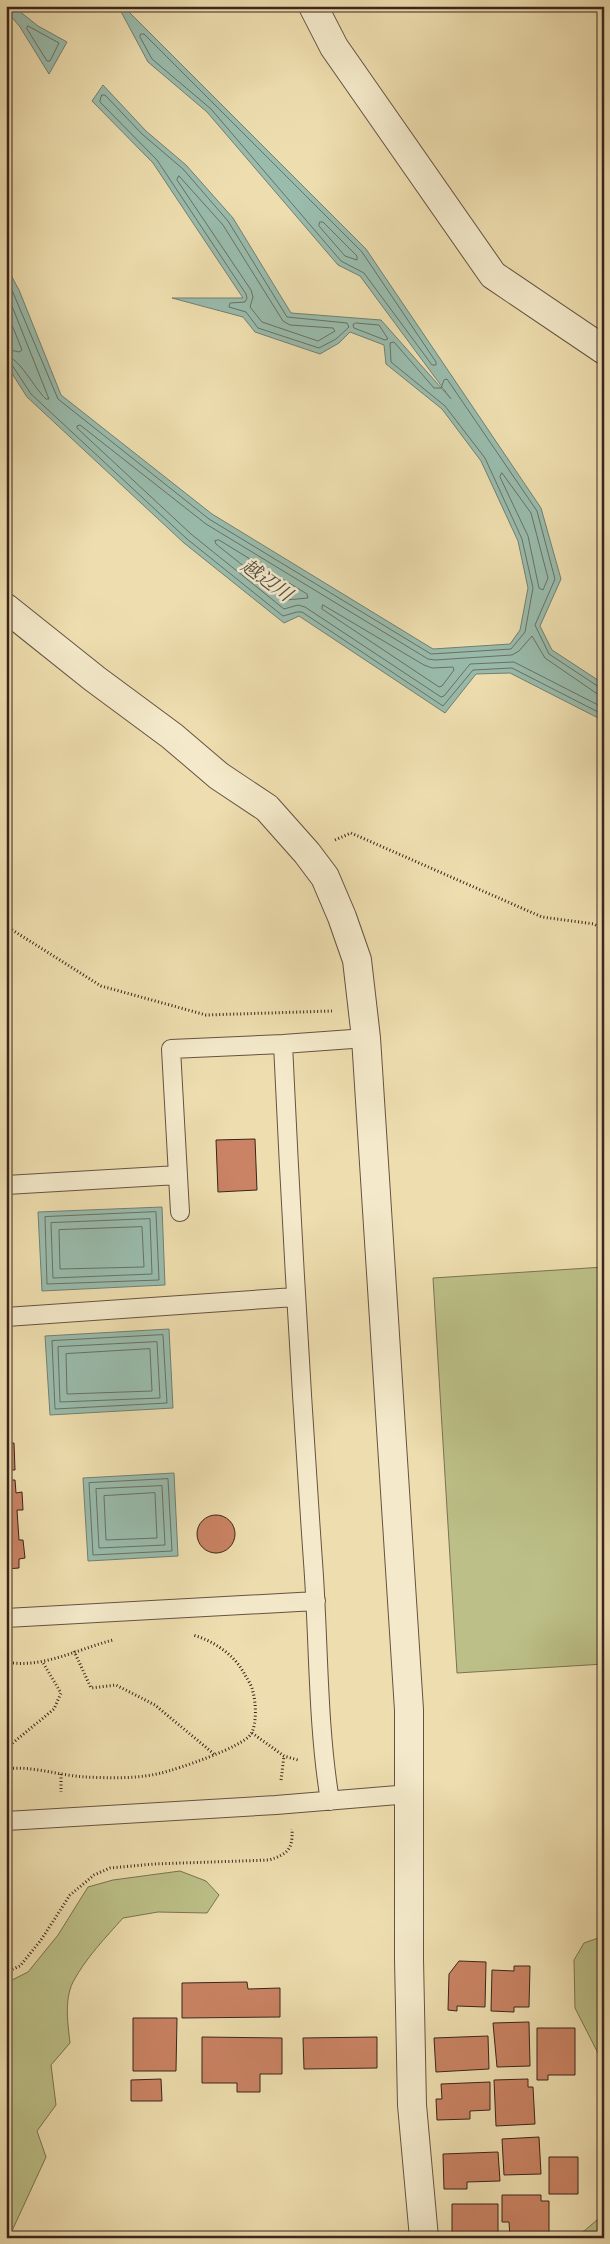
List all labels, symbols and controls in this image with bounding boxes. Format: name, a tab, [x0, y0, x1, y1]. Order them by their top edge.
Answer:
water label: 越辺川	[237, 554, 298, 607]

